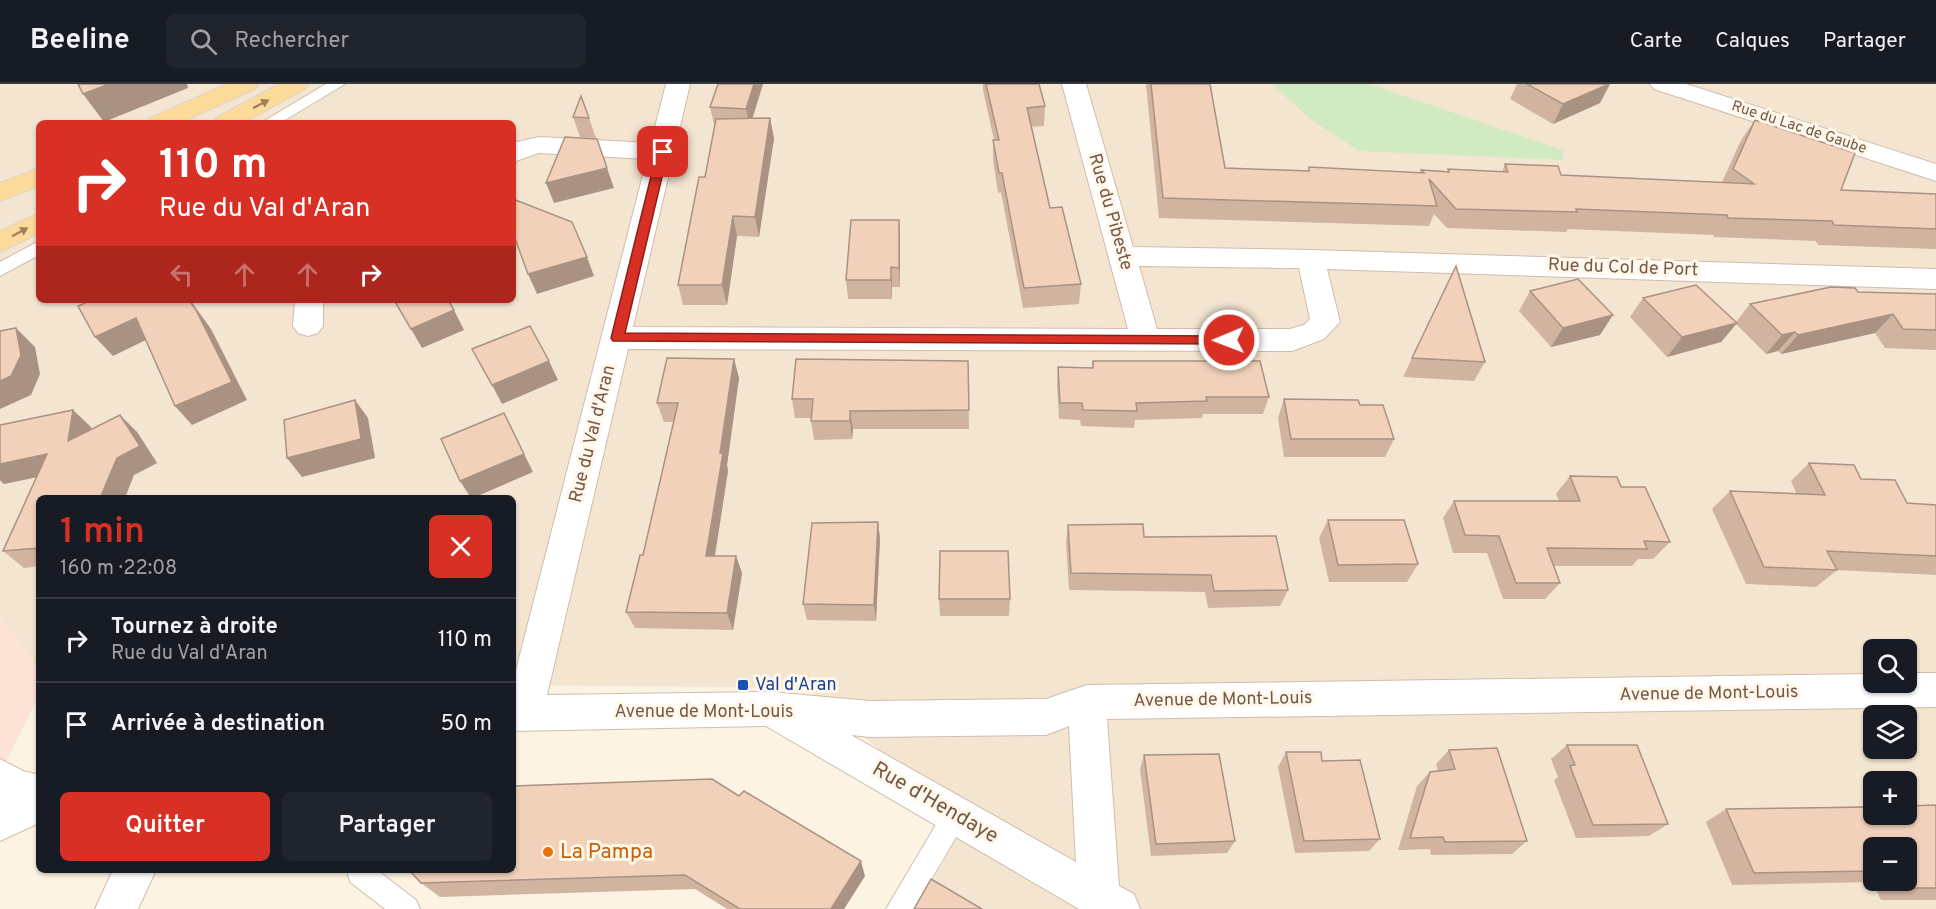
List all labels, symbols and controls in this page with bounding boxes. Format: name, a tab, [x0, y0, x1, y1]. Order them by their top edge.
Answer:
search box	[166, 14, 586, 68]
text: Beeline	[30, 23, 130, 59]
icon: search	[187, 25, 220, 58]
text: Rechercher	[235, 28, 349, 55]
text: Carte	[1630, 28, 1682, 55]
text: Calques	[1715, 28, 1790, 55]
text: Partager	[1823, 28, 1906, 55]
street label: Rue du Lac de Gaube	[1729, 97, 1869, 159]
one-way arrow	[253, 99, 270, 109]
pin	[637, 126, 688, 177]
icon: arrive	[646, 135, 679, 168]
text: 110 m	[159, 140, 268, 193]
icon: right	[60, 144, 138, 222]
street label: Rue du Pibeste	[1082, 151, 1138, 273]
text: Rue du Val d'Aran	[159, 192, 370, 226]
one-way arrow	[11, 227, 28, 237]
street label: Rue du Col de Port	[1547, 254, 1699, 282]
icon: left	[165, 258, 198, 291]
icon: ahead	[228, 258, 261, 291]
icon: ahead	[291, 258, 324, 291]
icon: right	[354, 258, 387, 291]
position arrow	[1197, 308, 1261, 372]
street label: Rue du Val d'Aran	[565, 363, 621, 505]
text: 1 min	[60, 510, 145, 556]
button: close	[429, 515, 492, 578]
text: 160 m · 22:08	[60, 556, 177, 582]
text: Tournez à droite	[111, 614, 278, 641]
icon: right	[60, 624, 93, 657]
text: 110 m	[438, 627, 492, 654]
map controls	[1863, 639, 1917, 891]
button: search	[1863, 639, 1917, 693]
text: Rue du Val d'Aran	[111, 641, 268, 667]
place label: Val d'Aran	[755, 674, 837, 697]
marker: Val d'Aran	[736, 678, 750, 692]
street label: Avenue de Mont-Louis	[1619, 681, 1799, 707]
street label: Avenue de Mont-Louis	[1133, 687, 1313, 713]
street label: Avenue de Mont-Louis	[615, 701, 794, 724]
button: layers	[1863, 705, 1917, 759]
icon: arrive	[60, 708, 93, 741]
text: Arrivée à destination	[111, 711, 325, 738]
text: 50 m	[440, 711, 492, 738]
street label: Rue d'Hendaye	[867, 756, 1003, 850]
button: +	[1863, 771, 1917, 825]
button: Quitter	[60, 792, 270, 861]
button: Partager	[282, 792, 492, 861]
button: −	[1863, 837, 1917, 891]
place label: La Pampa	[560, 839, 653, 866]
marker: La Pampa	[541, 845, 555, 859]

